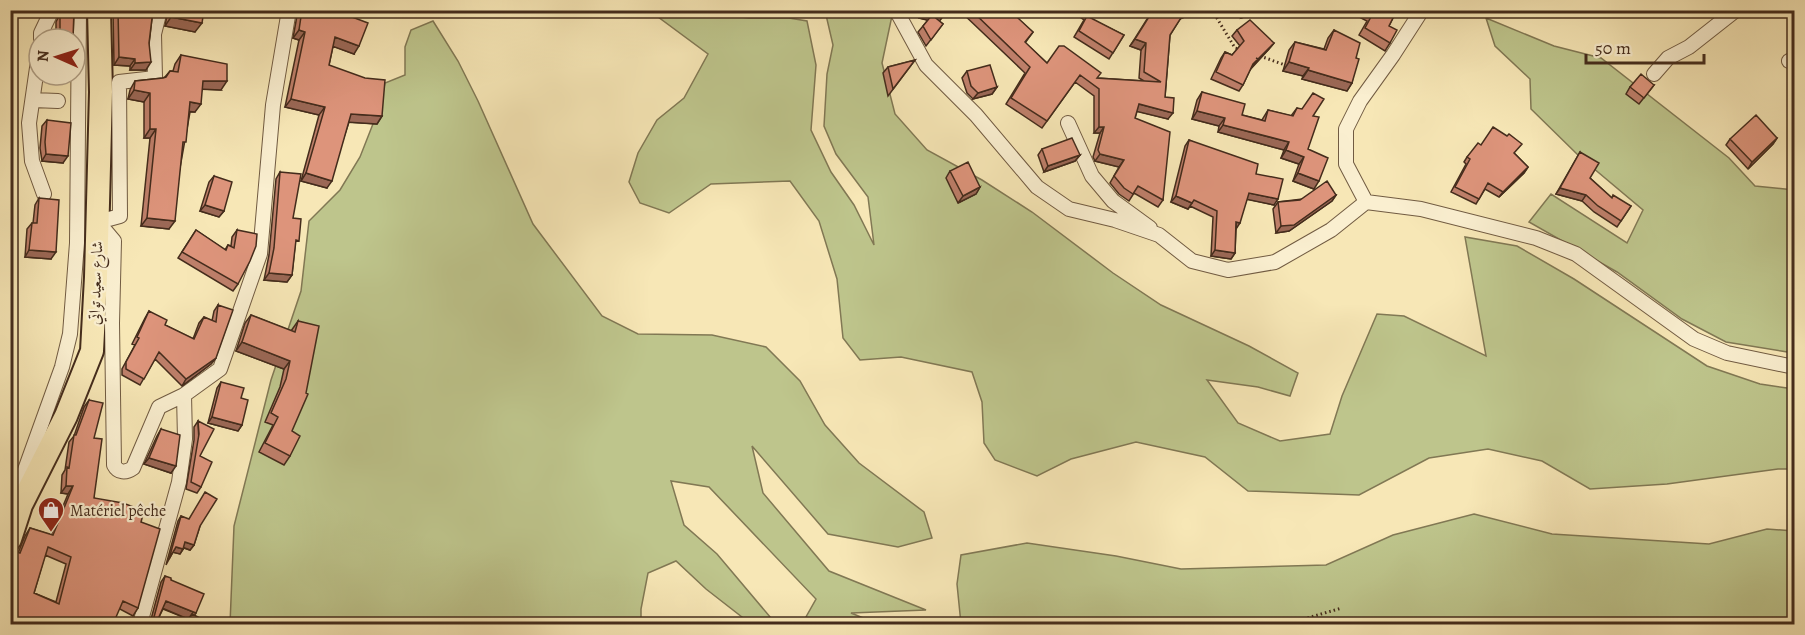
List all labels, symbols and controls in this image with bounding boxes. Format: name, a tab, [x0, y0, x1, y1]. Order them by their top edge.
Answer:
north arrow	[27, 27, 87, 87]
scale bar	[1586, 27, 1704, 65]
text: 50 m	[1595, 36, 1631, 60]
text: N	[32, 50, 54, 63]
street label: شارع سعيد تواتي	[84, 241, 110, 326]
shop icon: Matériel pêche	[36, 495, 66, 533]
place label: Matériel pêche	[70, 500, 166, 522]

